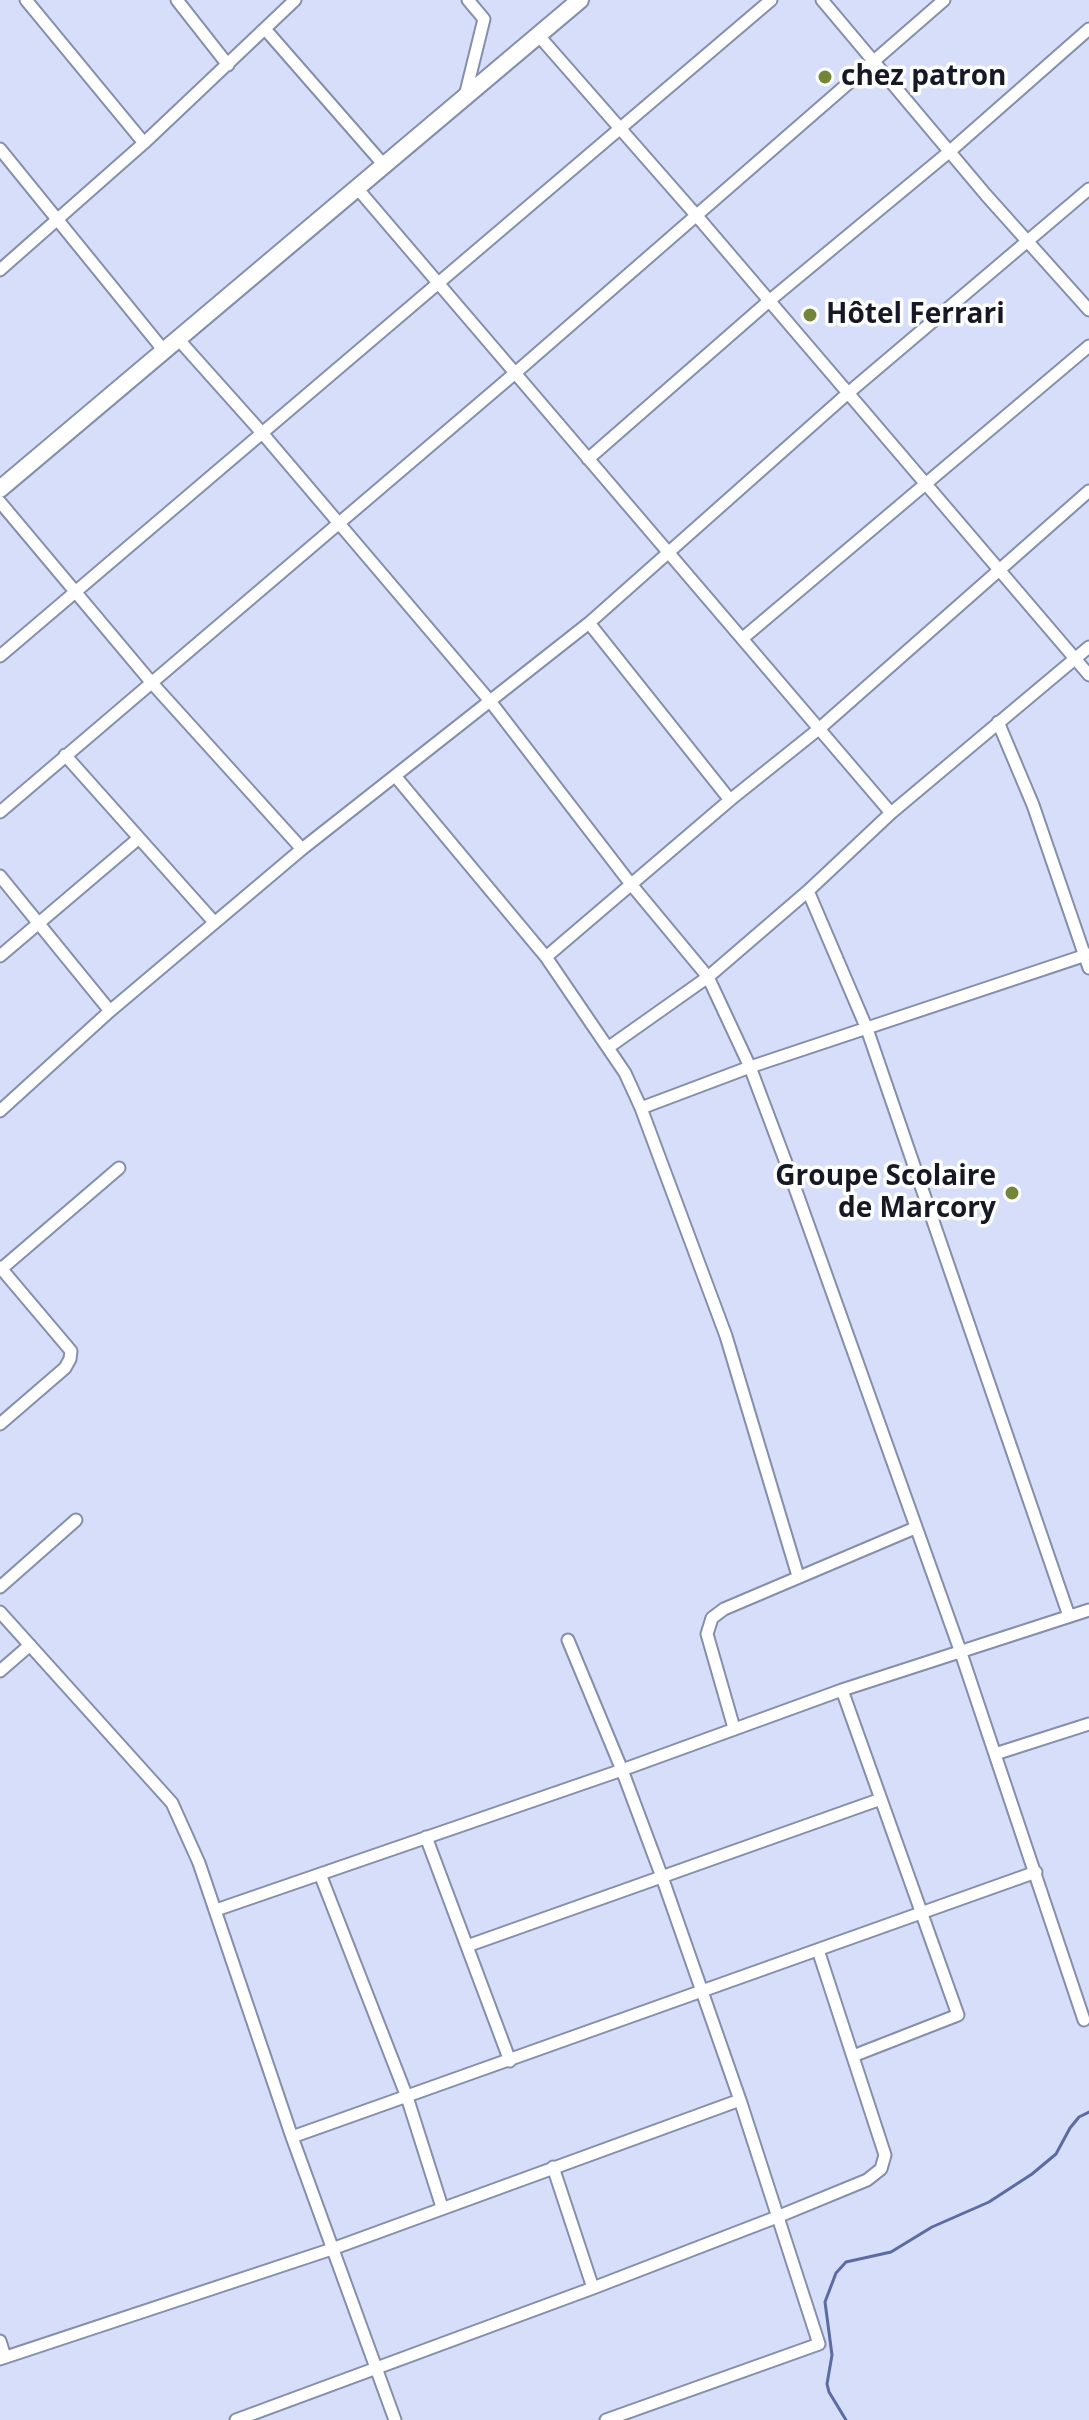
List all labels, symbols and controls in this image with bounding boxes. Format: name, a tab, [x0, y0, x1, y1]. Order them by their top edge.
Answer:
place label: chez patron	[841, 60, 1007, 94]
marker: chez patron	[816, 68, 834, 86]
place label: Hôtel Ferrari	[826, 298, 1005, 332]
marker: Hôtel Ferrari	[801, 306, 819, 324]
place label: Groupe Scolaire de Marcory	[775, 1160, 996, 1226]
marker: Groupe Scolaire de Marcory	[1003, 1184, 1021, 1202]

